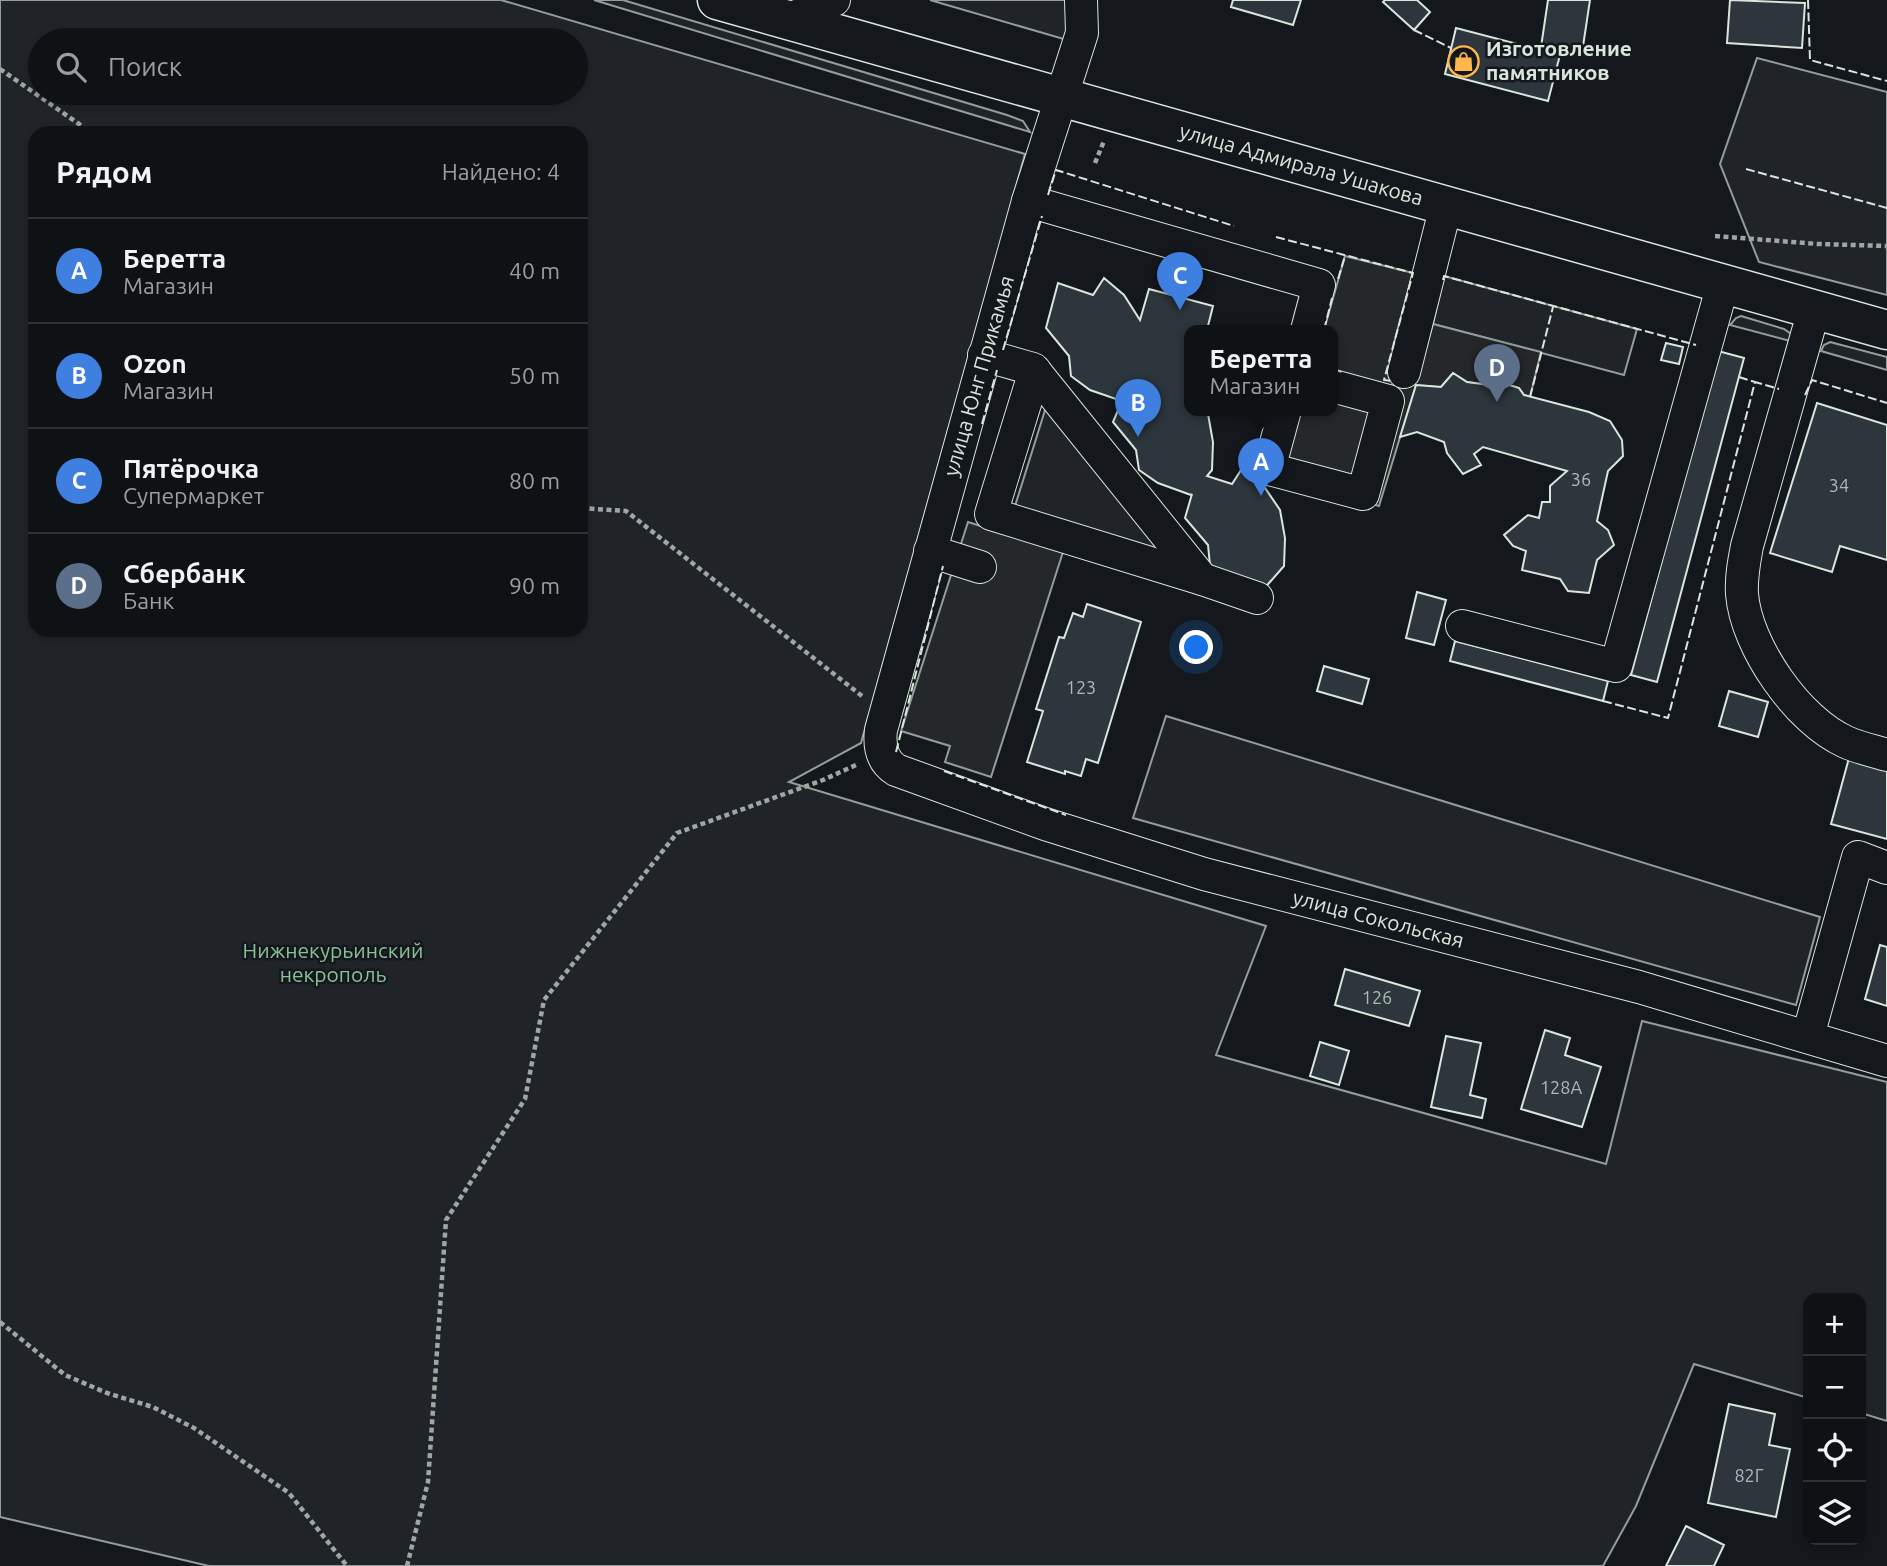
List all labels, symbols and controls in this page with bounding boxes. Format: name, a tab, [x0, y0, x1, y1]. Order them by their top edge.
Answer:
search box	[28, 28, 588, 105]
place label: Изготовление памятников	[1486, 36, 1632, 84]
shop icon: Изготовление памятников	[1446, 44, 1480, 78]
icon: search	[52, 48, 90, 86]
text: Поиск	[108, 52, 182, 81]
street label: улица Адмирала Ушакова	[1177, 118, 1426, 210]
text: Рядом	[56, 155, 152, 189]
text: Найдено: 4	[442, 159, 560, 184]
text: Беретта	[123, 244, 226, 273]
pin: C	[1157, 252, 1203, 310]
text: A	[71, 258, 87, 283]
text: 40 m	[509, 258, 560, 283]
text: Магазин	[123, 273, 214, 298]
street label: улица Юнг Прикамья	[938, 273, 1018, 479]
popup	[1184, 325, 1338, 416]
text: Беретта	[1209, 344, 1313, 373]
pin: D	[1474, 344, 1520, 402]
text: Ozon	[123, 349, 187, 378]
text: B	[71, 363, 87, 388]
text: 50 m	[509, 363, 560, 388]
text: Магазин	[1209, 373, 1300, 398]
text: Магазин	[123, 378, 214, 403]
pin: B	[1115, 379, 1161, 437]
pin: A	[1238, 438, 1284, 496]
text: Пятёрочка	[123, 454, 259, 483]
text: C	[72, 468, 86, 493]
text: 80 m	[509, 468, 560, 493]
house number: 36	[1571, 469, 1591, 489]
house number: 34	[1829, 475, 1849, 495]
text: Супермаркет	[123, 483, 264, 508]
text: Сбербанк	[123, 559, 245, 588]
text: D	[71, 573, 87, 598]
text: 90 m	[509, 573, 560, 598]
text: Банк	[123, 588, 174, 613]
your location	[1179, 630, 1213, 664]
house number: 123	[1066, 677, 1096, 697]
street label: улица Сокольская	[1290, 885, 1467, 952]
park label: Нижнекурьинский некрополь	[243, 938, 423, 986]
house number: 126	[1362, 987, 1392, 1007]
house number: 128А	[1540, 1077, 1582, 1097]
map controls	[1803, 1293, 1866, 1545]
button: +	[1803, 1293, 1866, 1356]
button: −	[1803, 1356, 1866, 1419]
button: locate	[1803, 1419, 1866, 1482]
house number: 82Г	[1734, 1465, 1764, 1485]
button: layers	[1803, 1482, 1866, 1545]

